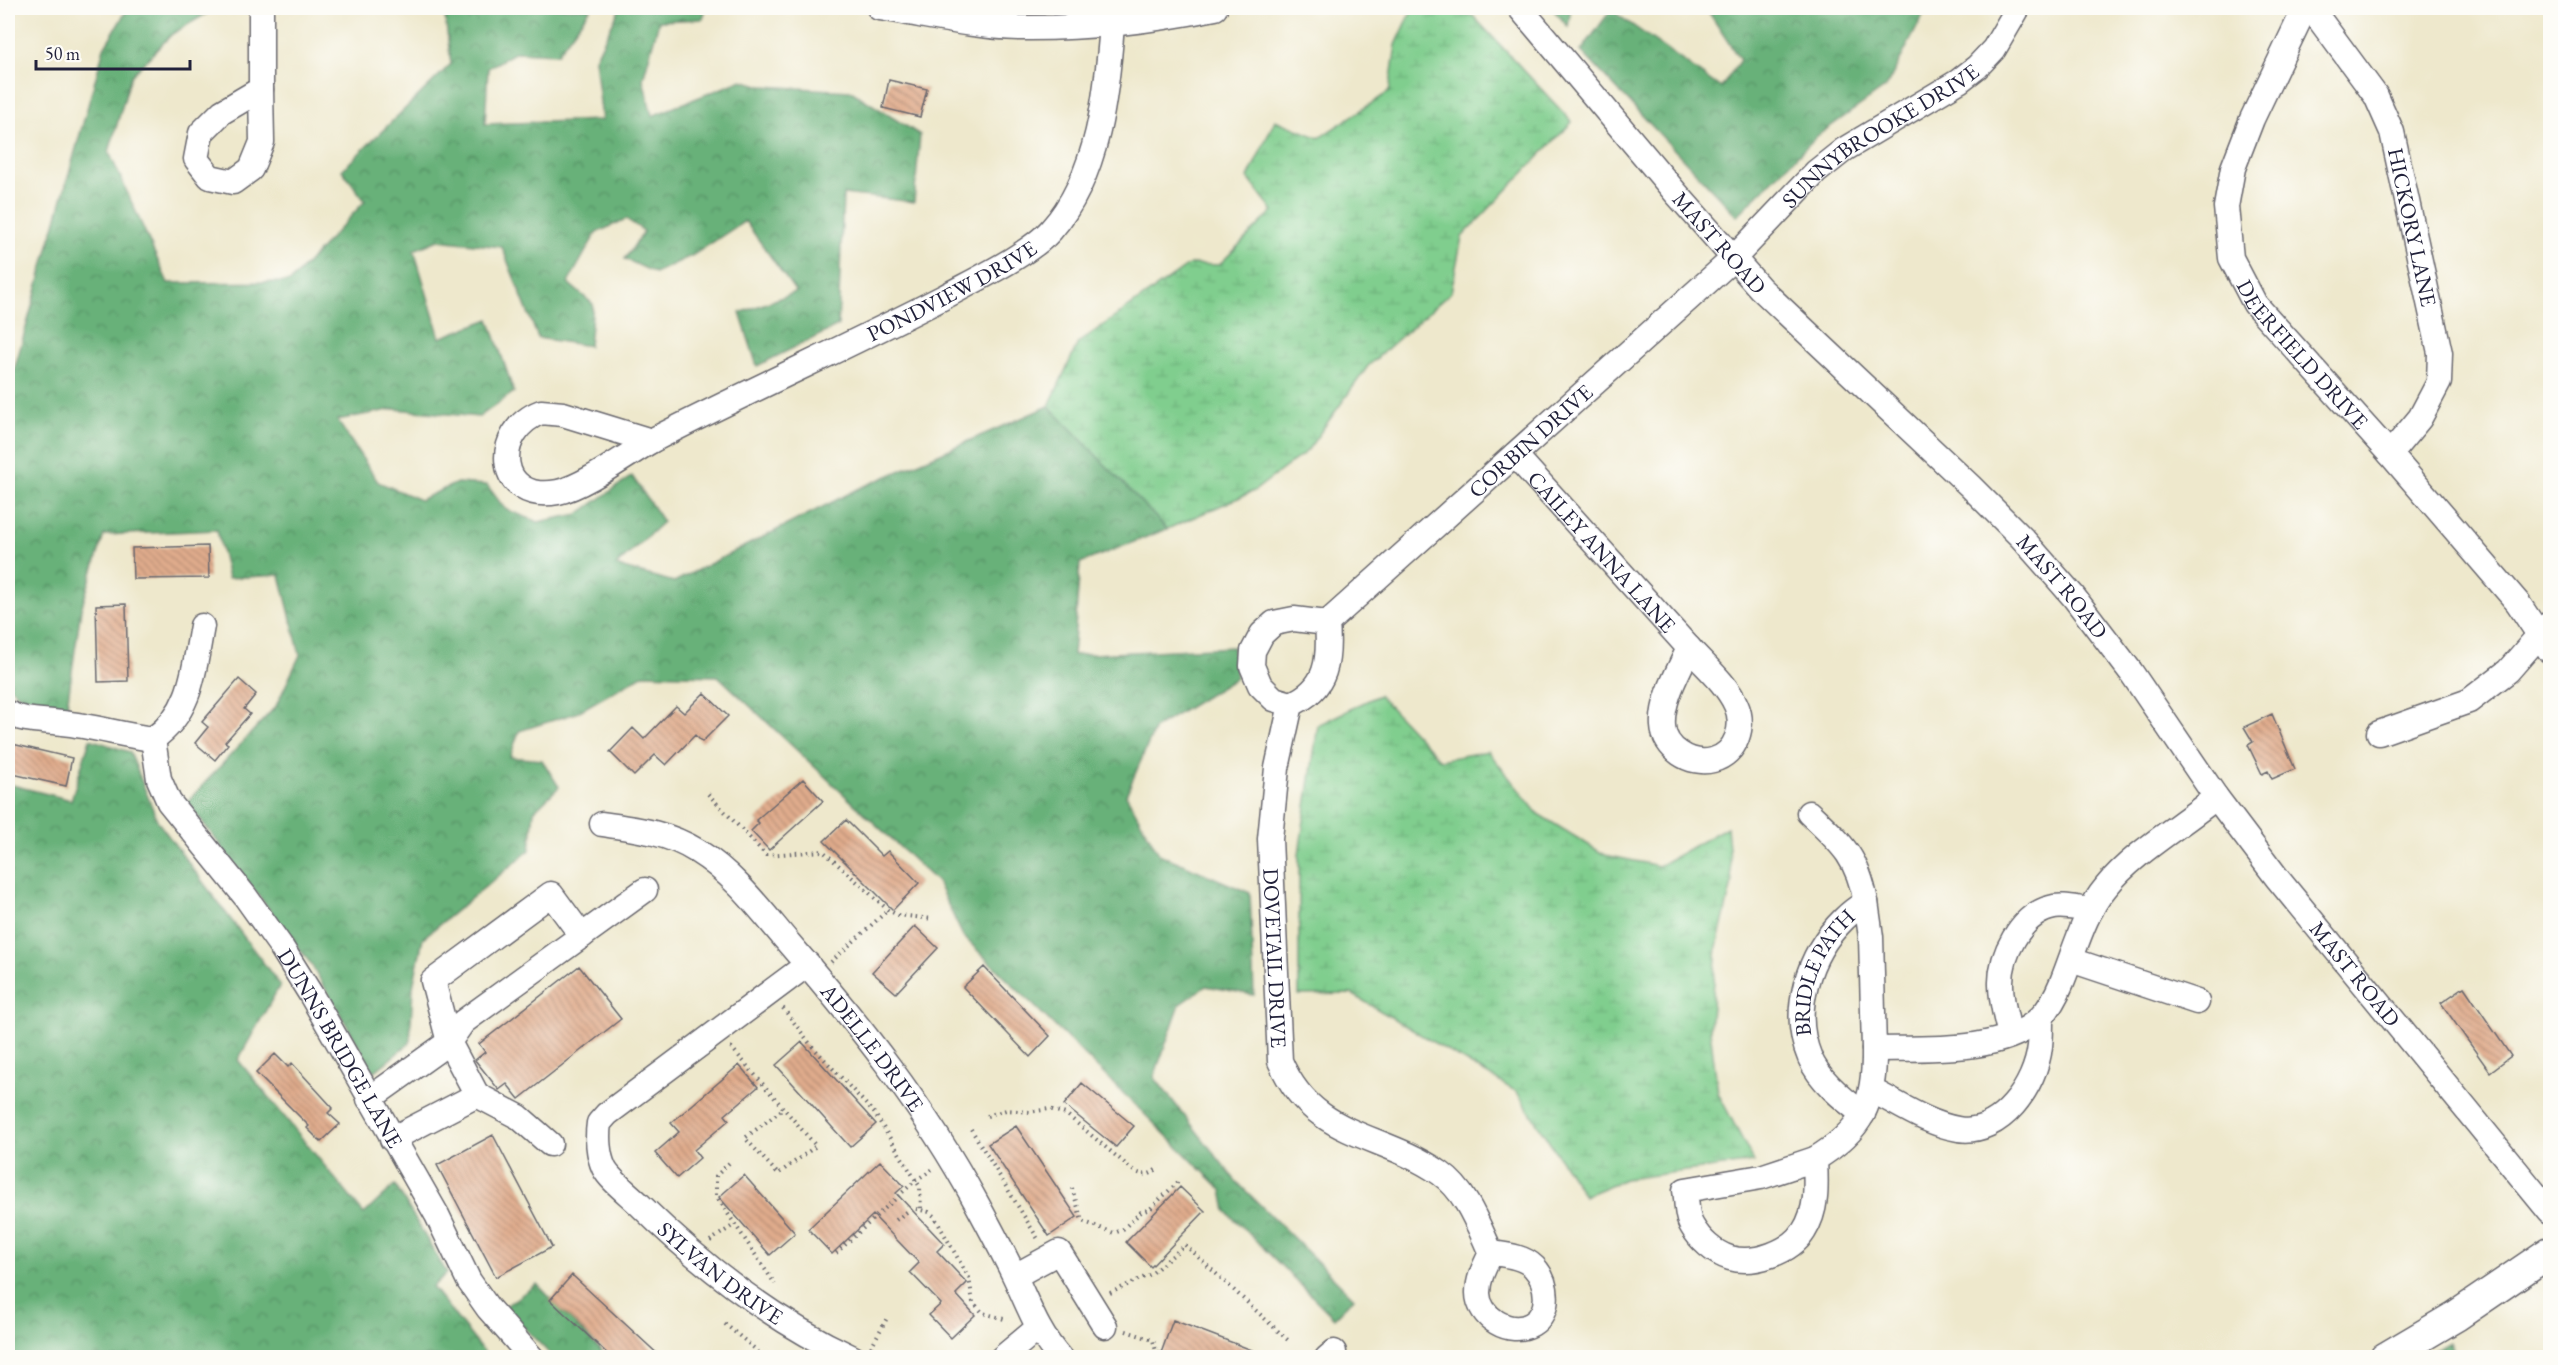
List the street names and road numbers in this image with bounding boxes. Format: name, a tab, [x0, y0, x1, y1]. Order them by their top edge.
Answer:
street label: SUNNYBROOKE DRIVE	[1775, 57, 1985, 214]
street label: HICKORY LANE	[2381, 145, 2444, 309]
street label: MAST ROAD	[1666, 185, 1773, 300]
street label: PONDVIEW DRIVE	[862, 233, 1042, 348]
street label: DEERFIELD DRIVE	[2230, 274, 2375, 435]
street label: CORBIN DRIVE	[1462, 377, 1598, 504]
street label: CAILEY ANNA LANE	[1521, 464, 1683, 639]
street label: MAST ROAD	[2010, 528, 2115, 644]
street label: DOVETAIL DRIVE	[1257, 868, 1294, 1048]
street label: BRIDLE PATH	[1787, 902, 1861, 1038]
street label: MAST ROAD	[2304, 915, 2407, 1032]
street label: DUNNS BRIDGE LANE	[271, 943, 410, 1153]
street label: ADELLE DRIVE	[814, 976, 931, 1117]
street label: SYLVAN DRIVE	[652, 1215, 789, 1331]

